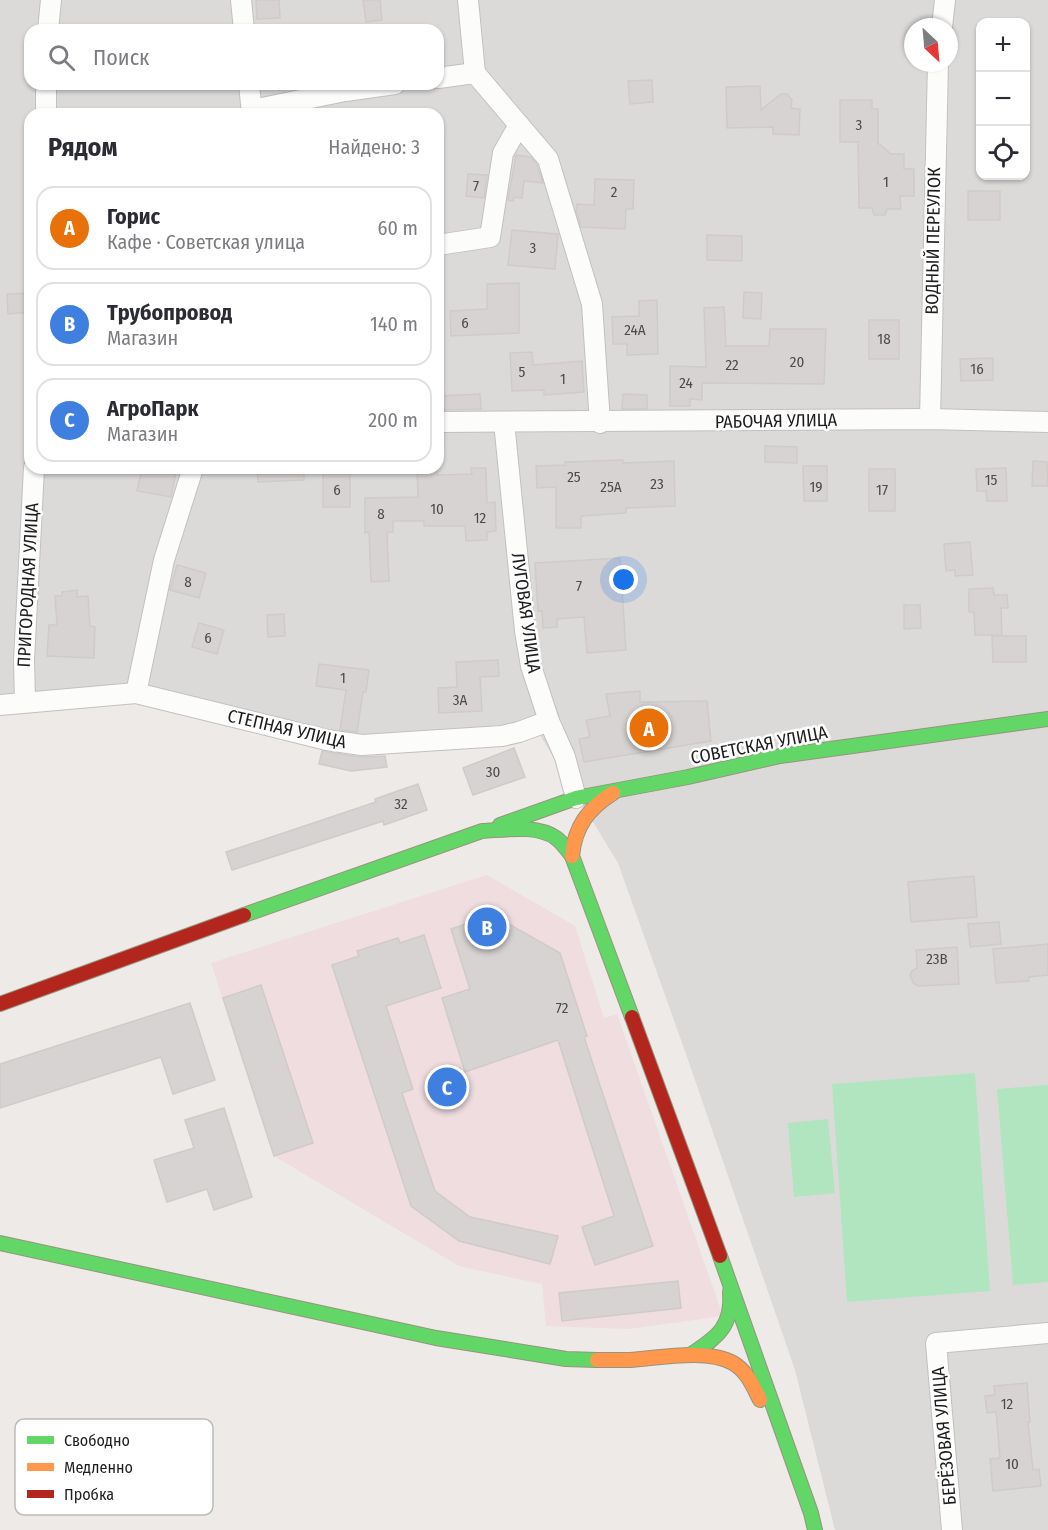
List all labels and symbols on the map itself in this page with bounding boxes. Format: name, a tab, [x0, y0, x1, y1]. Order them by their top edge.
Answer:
north arrow	[904, 18, 958, 72]
house number: 3	[856, 116, 863, 134]
street label: ВОДНЫЙ ПЕРЕУЛОК	[921, 167, 945, 315]
house number: 1	[883, 173, 889, 191]
house number: 7	[473, 177, 479, 195]
house number: 2	[611, 183, 618, 201]
house number: 3	[530, 239, 537, 257]
house number: 6	[461, 314, 469, 332]
house number: 24А	[624, 321, 646, 339]
house number: 18	[877, 330, 891, 348]
house number: 20	[790, 353, 804, 371]
house number: 22	[725, 356, 739, 374]
house number: 16	[970, 360, 984, 378]
house number: 5	[519, 363, 526, 381]
house number: 1	[560, 370, 566, 388]
house number: 24	[679, 374, 693, 392]
street label: РАБОЧАЯ УЛИЦА	[715, 409, 838, 433]
house number: 25	[567, 468, 581, 486]
house number: 15	[985, 471, 997, 489]
house number: 23	[650, 475, 664, 493]
house number: 25А	[600, 478, 622, 496]
house number: 19	[809, 478, 823, 496]
house number: 6	[333, 481, 341, 499]
house number: 17	[876, 481, 888, 499]
house number: 10	[430, 500, 444, 518]
street label: ПРИГОРОДНАЯ УЛИЦА	[13, 502, 43, 668]
house number: 8	[377, 505, 385, 523]
house number: 12	[474, 509, 487, 527]
street label: ЛУГОВАЯ УЛИЦА	[507, 551, 545, 675]
your location	[609, 565, 638, 594]
house number: 8	[184, 573, 192, 591]
house number: 7	[576, 577, 582, 595]
house number: 6	[204, 629, 212, 647]
house number: 1	[340, 669, 346, 687]
house number: 3А	[453, 691, 467, 709]
street label: СТЕПНАЯ УЛИЦА	[225, 705, 349, 753]
pin: A	[630, 706, 668, 750]
street label: СОВЕТСКАЯ УЛИЦА	[689, 721, 830, 769]
house number: 30	[486, 763, 500, 781]
house number: 32	[394, 795, 408, 813]
pin: B	[468, 904, 506, 950]
house number: 23В	[926, 950, 948, 968]
house number: 72	[556, 999, 569, 1017]
pin: C	[428, 1064, 466, 1110]
street label: БЕРЁЗОВАЯ УЛИЦА	[927, 1365, 961, 1506]
house number: 12	[1001, 1395, 1014, 1413]
legend	[15, 1419, 213, 1515]
text: Свободно	[64, 1431, 130, 1450]
house number: 10	[1005, 1455, 1019, 1473]
text: Медленно	[64, 1458, 133, 1477]
text: Пробка	[64, 1485, 114, 1504]

